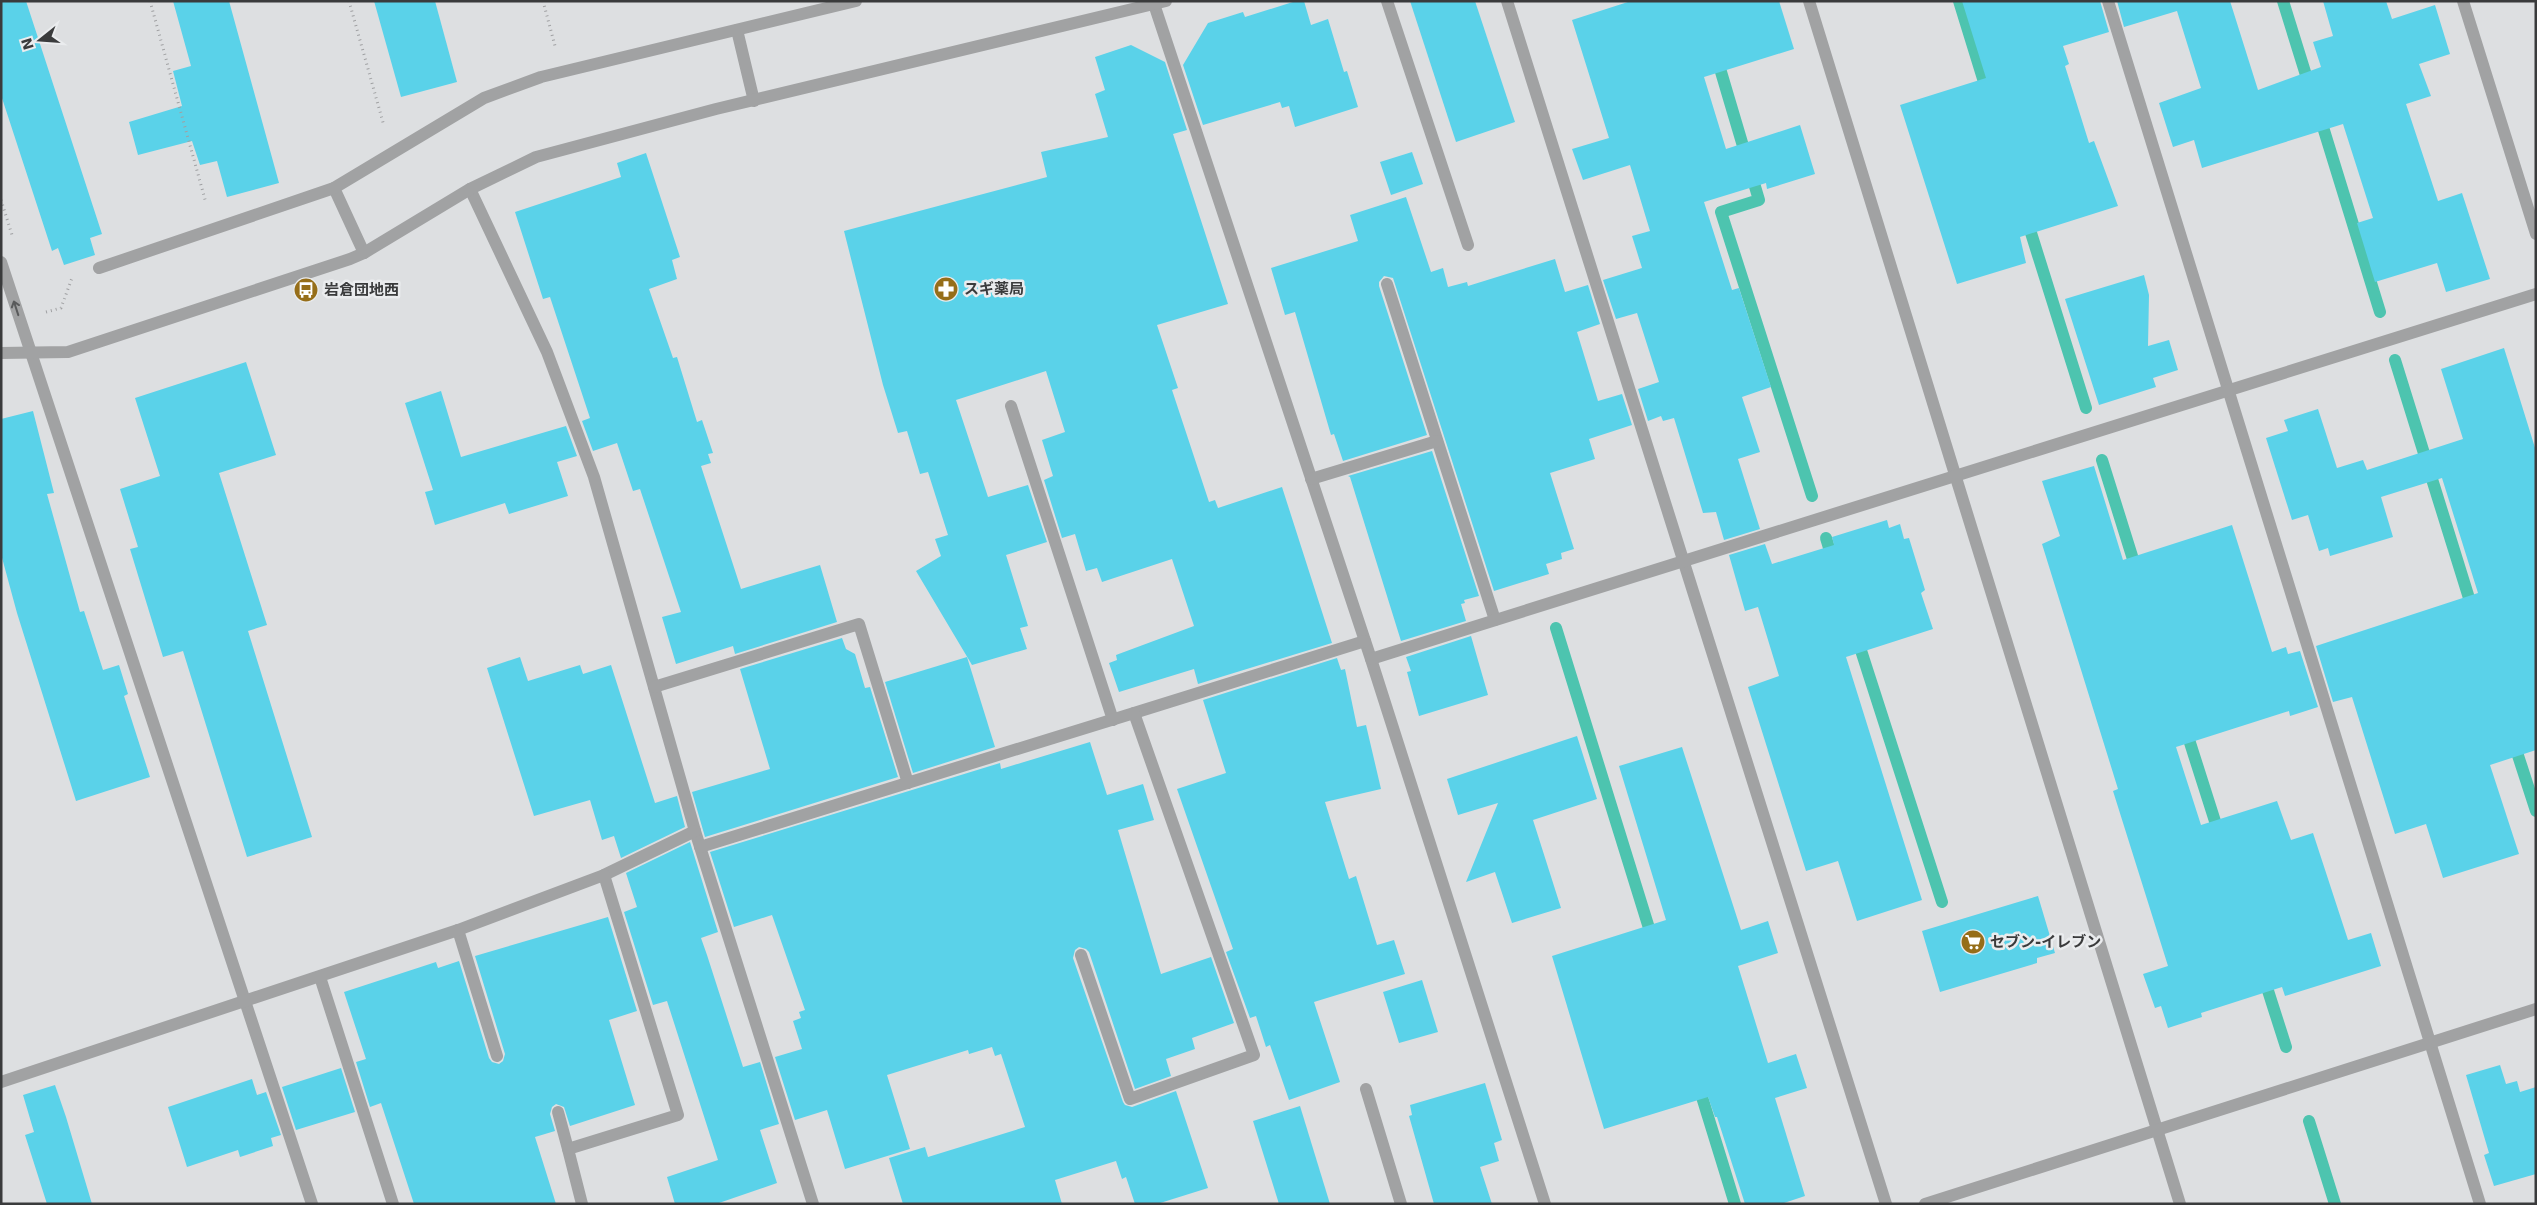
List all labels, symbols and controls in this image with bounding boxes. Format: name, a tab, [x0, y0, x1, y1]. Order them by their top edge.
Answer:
north arrow	[15, 15, 65, 65]
text: N	[18, 36, 37, 52]
pharmacy icon: スギ薬局	[933, 276, 959, 302]
bus stop icon: 岩倉団地西	[293, 277, 319, 303]
place label: スギ薬局	[964, 280, 1024, 298]
place label: 岩倉団地西	[324, 281, 399, 299]
one-way arrow	[11, 300, 20, 316]
supermarket icon: セブン-イレブン	[1960, 929, 1986, 955]
place label: セブン-イレブン	[1990, 933, 2101, 951]

